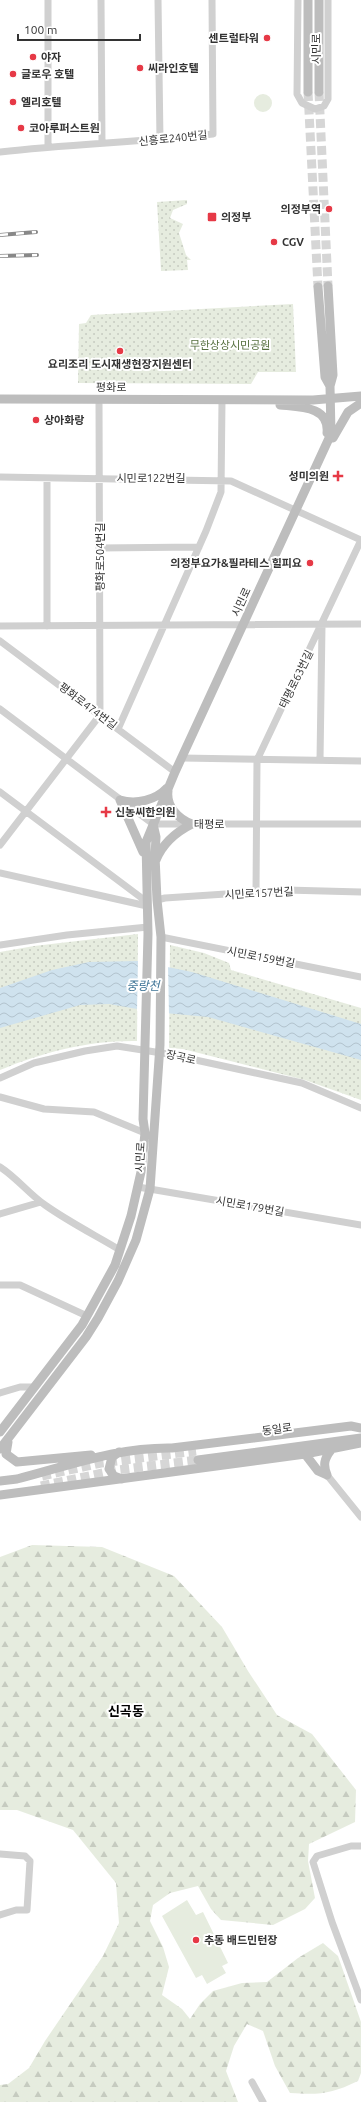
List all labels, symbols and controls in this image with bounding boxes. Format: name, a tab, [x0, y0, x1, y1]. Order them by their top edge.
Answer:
scale bar	[18, 16, 140, 42]
text: 100 m	[24, 23, 57, 36]
place label: 센트럴타워	[208, 32, 259, 44]
marker: 센트럴타워	[262, 33, 272, 43]
street label: 시민로	[310, 34, 322, 64]
place label: 야자	[41, 51, 61, 63]
marker: 야자	[28, 52, 38, 62]
place label: 씨라인호텔	[148, 62, 199, 74]
marker: 씨라인호텔	[135, 63, 145, 73]
place label: 글로우 호텔	[21, 68, 74, 80]
marker: 글로우 호텔	[8, 69, 18, 79]
place label: 엘리호텔	[21, 96, 61, 108]
marker: 엘리호텔	[8, 97, 18, 107]
place label: 코아루퍼스트원	[29, 122, 100, 134]
marker: 코아루퍼스트원	[16, 123, 26, 133]
street label: 신흥로240번길	[138, 128, 208, 148]
place label: 의정부역	[281, 203, 321, 215]
marker: 의정부역	[324, 204, 334, 214]
marker: 의정부	[206, 211, 218, 223]
place label: 의정부	[221, 211, 251, 223]
place label: CGV	[282, 236, 304, 248]
marker: CGV	[269, 237, 279, 247]
park label: 무한상상시민공원	[190, 339, 270, 351]
marker: 요리조리 도시재생현장지원센터	[115, 346, 125, 356]
place label: 요리조리 도시재생현장지원센터	[48, 358, 192, 370]
street label: 평화로	[96, 381, 126, 393]
place label: 상아화랑	[44, 414, 84, 426]
marker: 상아화랑	[31, 415, 41, 425]
place label: 성미의원	[289, 470, 329, 482]
marker: 성미의원	[332, 470, 344, 482]
street label: 시민로122번길	[116, 472, 186, 484]
street label: 평화로504번길	[94, 522, 106, 592]
place label: 의정부요가&필라테스 힐피요	[170, 557, 302, 569]
marker: 의정부요가&필라테스 힐피요	[305, 558, 315, 568]
street label: 시민로	[229, 586, 253, 618]
street label: 태평로63번길	[277, 648, 315, 710]
street label: 평화로474번길	[57, 680, 119, 732]
marker: 신농씨한의원	[100, 806, 112, 818]
place label: 신농씨한의원	[115, 806, 176, 818]
street label: 태평로	[194, 818, 224, 830]
street label: 시민로157번길	[224, 885, 294, 901]
street label: 시민로159번길	[226, 945, 296, 969]
water label: 중랑천	[126, 979, 162, 992]
street label: 장곡로	[165, 1048, 197, 1066]
street label: 시민로	[133, 1142, 147, 1172]
street label: 시민로179번길	[215, 1194, 285, 1218]
street label: 동일로	[261, 1421, 293, 1437]
district label: 신곡동	[108, 1704, 144, 1718]
place label: 추동 배드민턴장	[204, 1934, 277, 1946]
marker: 추동 배드민턴장	[191, 1935, 201, 1945]

